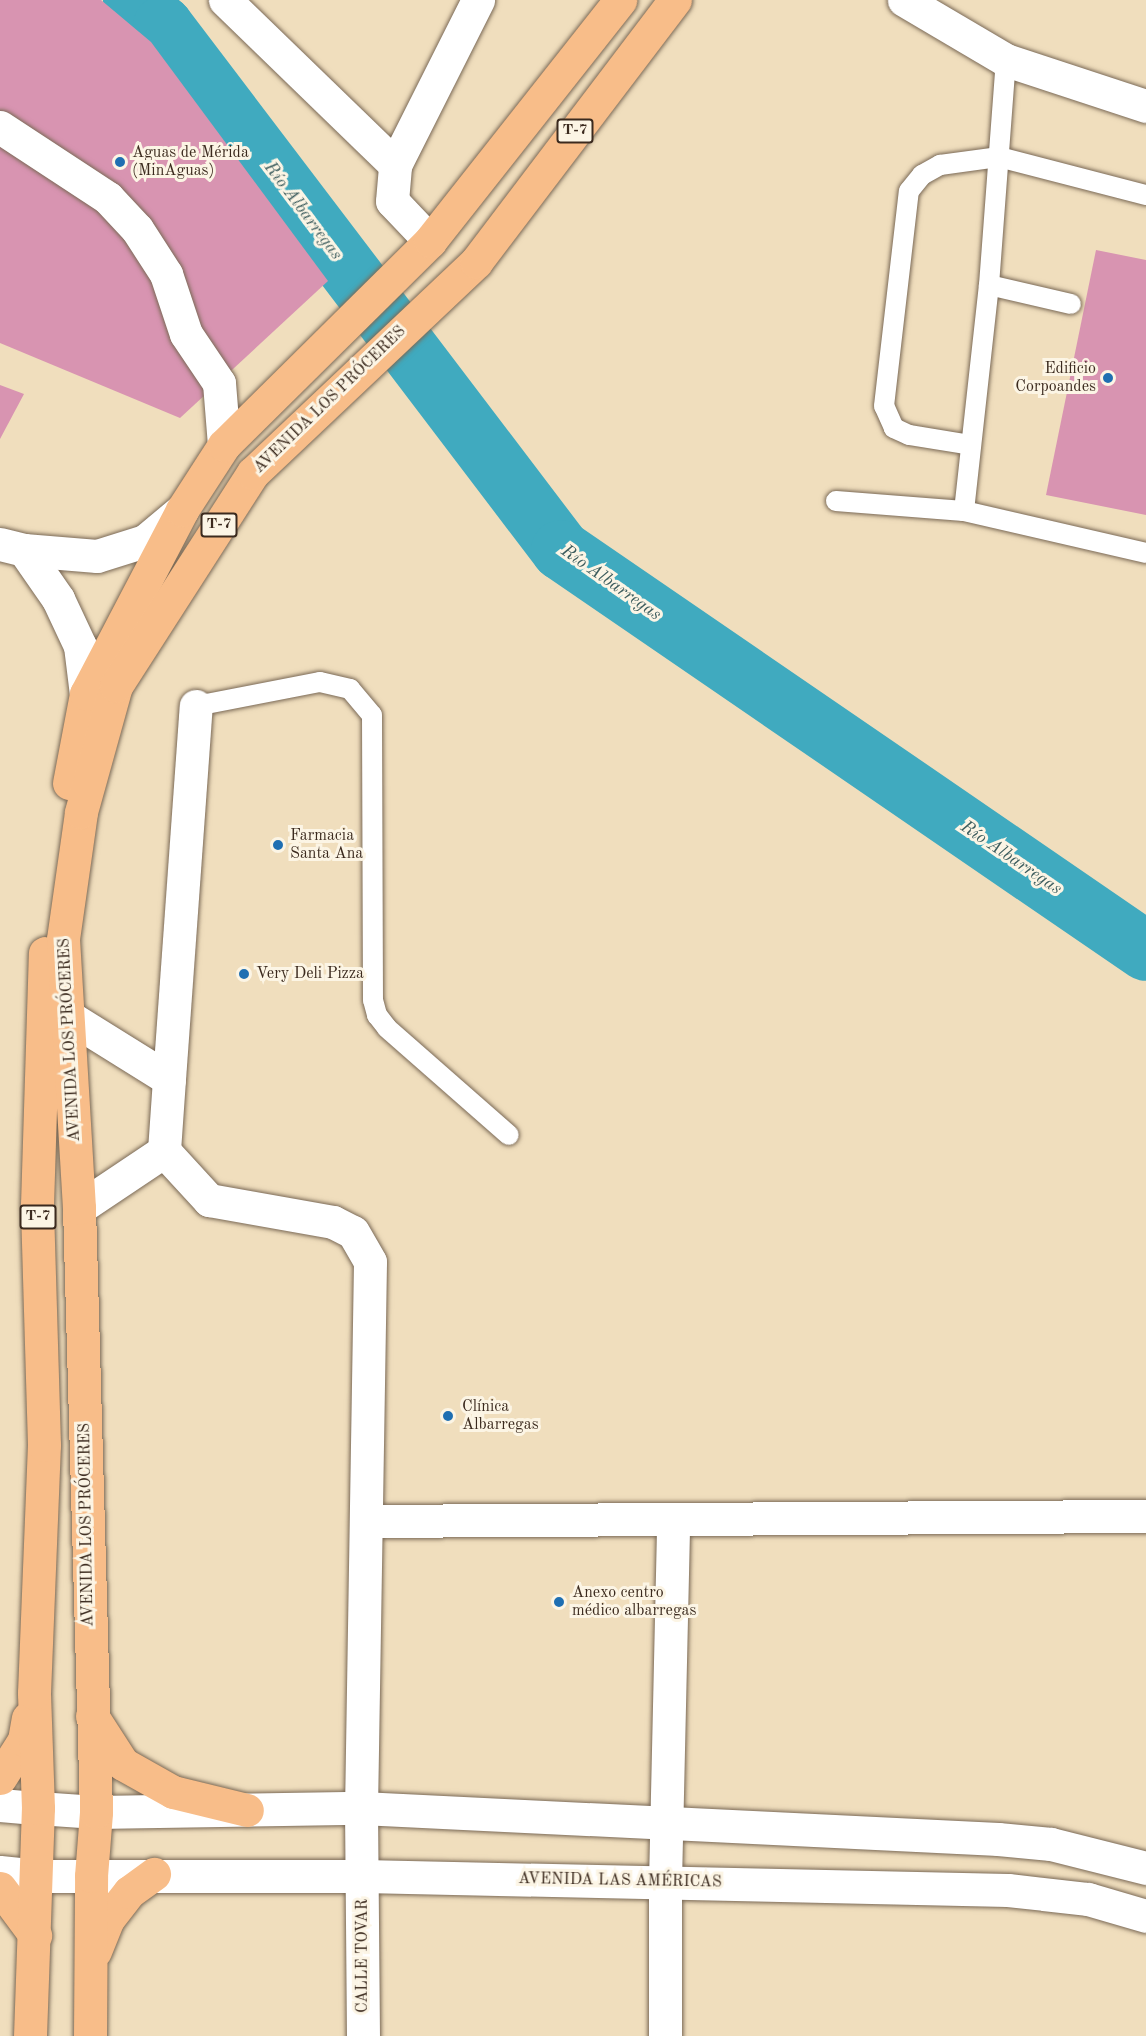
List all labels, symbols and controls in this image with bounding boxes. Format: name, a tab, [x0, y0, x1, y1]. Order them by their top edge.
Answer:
road number: T-7	[556, 119, 594, 143]
place label: Aguas de Mérida (MinAguas)	[132, 143, 249, 181]
marker: Aguas de Mérida (MinAguas)	[113, 155, 127, 169]
water label: Río Albarregas	[259, 158, 347, 264]
street label: AVENIDA LOS PRÓCERES	[250, 322, 410, 478]
place label: Edificio Corpoandes	[1015, 359, 1096, 397]
marker: Edificio Corpoandes	[1101, 371, 1115, 385]
road number: T-7	[200, 513, 238, 537]
water label: Río Albarregas	[557, 540, 665, 626]
water label: Río Albarregas	[956, 816, 1066, 900]
place label: Farmacia Santa Ana	[290, 826, 363, 864]
marker: Farmacia Santa Ana	[271, 838, 285, 852]
street label: AVENIDA LOS PRÓCERES	[55, 938, 85, 1142]
place label: Very Deli Pizza	[256, 964, 364, 984]
marker: Very Deli Pizza	[237, 967, 251, 981]
road number: T-7	[18, 1205, 57, 1229]
place label: Clínica Albarregas	[462, 1397, 539, 1435]
marker: Clínica Albarregas	[439, 1407, 457, 1425]
street label: AVENIDA LOS PRÓCERES	[76, 1423, 98, 1627]
place label: Anexo centro médico albarregas	[572, 1583, 696, 1621]
marker: Anexo centro médico albarregas	[550, 1593, 568, 1611]
street label: AVENIDA LAS AMÉRICAS	[518, 1870, 722, 1892]
street label: CALLE TOVAR	[353, 1899, 373, 2013]

